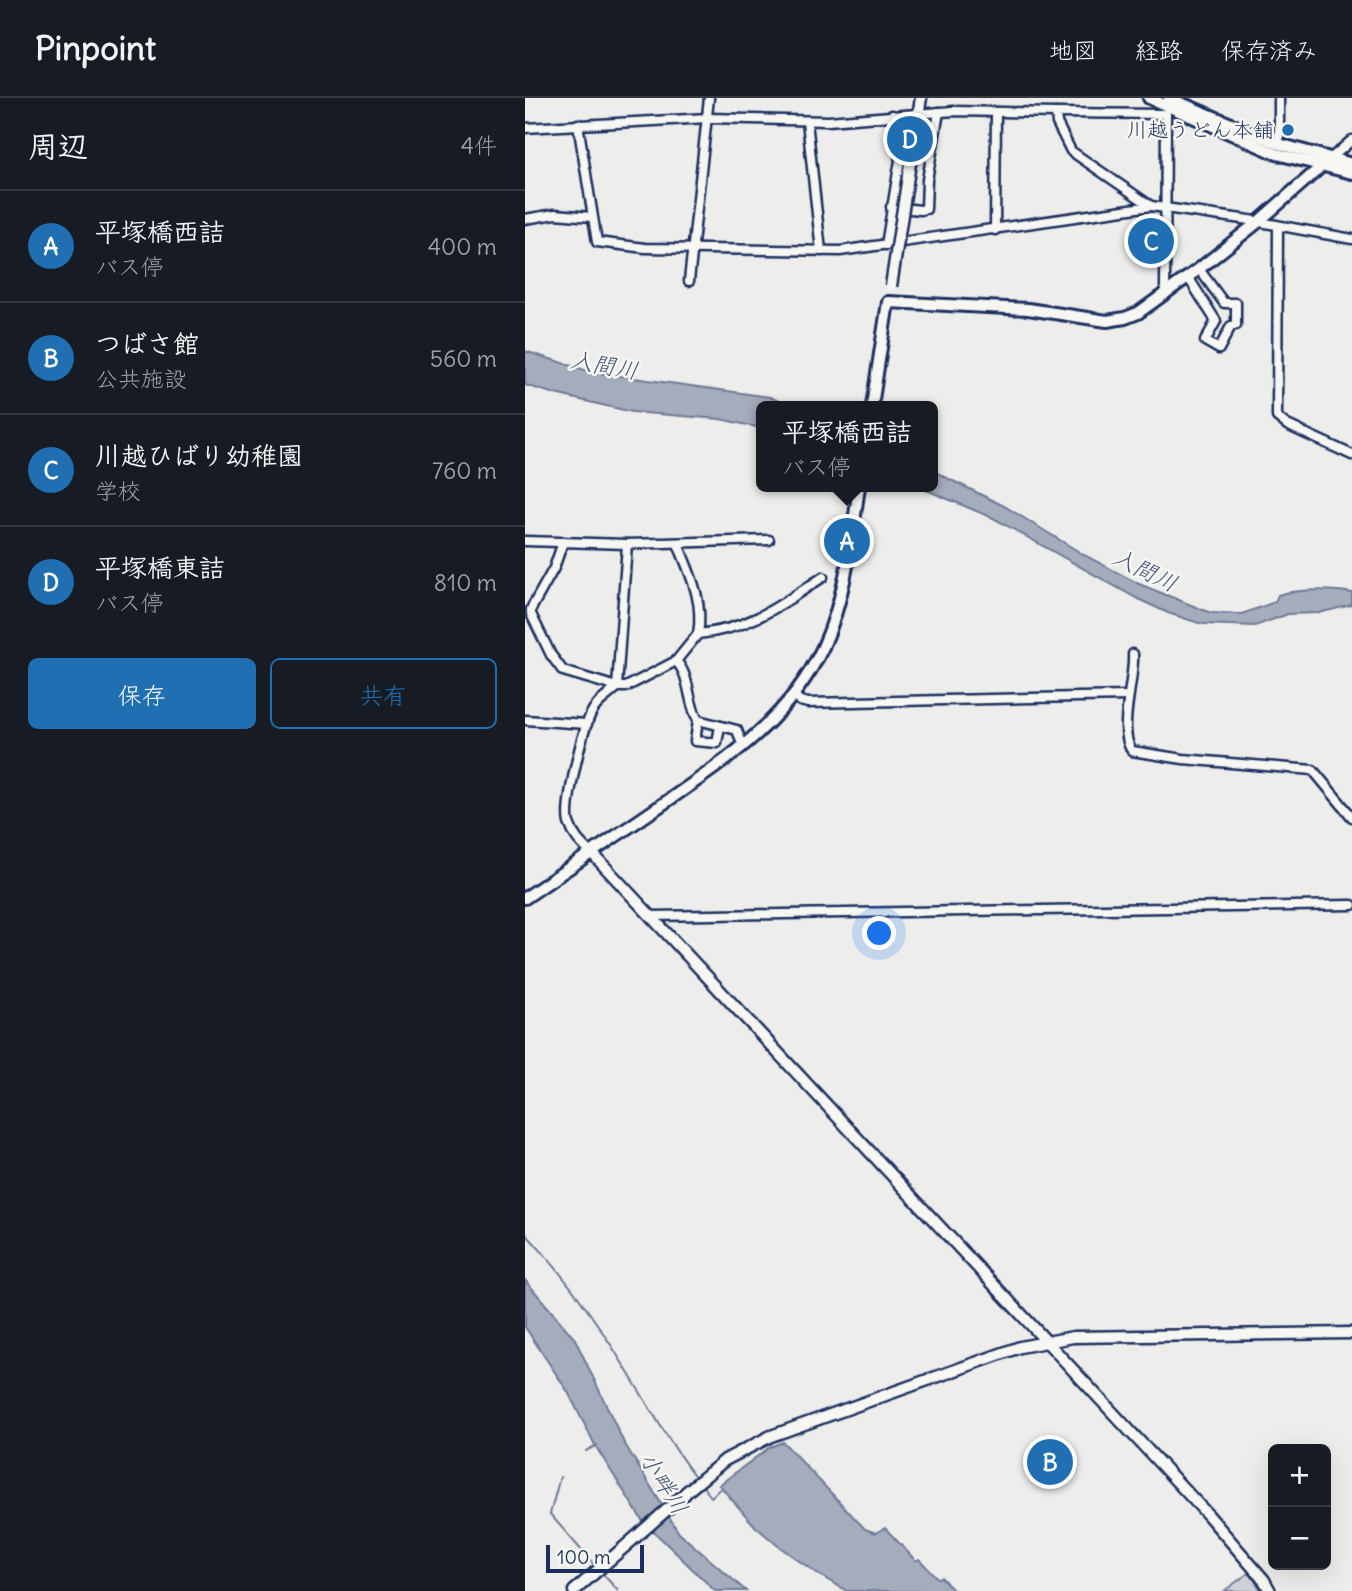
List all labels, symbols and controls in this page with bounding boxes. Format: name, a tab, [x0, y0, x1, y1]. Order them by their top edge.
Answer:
text: Pinpoint	[35, 27, 156, 69]
text: 地図	[1049, 35, 1097, 65]
text: 経路	[1135, 35, 1183, 65]
text: 保存済み	[1221, 35, 1317, 65]
pin: D	[887, 113, 933, 165]
place label: 川越うどん本舗	[1127, 116, 1274, 143]
marker: 川越うどん本舗	[1280, 122, 1296, 138]
text: 周辺	[28, 127, 88, 165]
text: 4件	[461, 131, 497, 160]
text: 平塚橋西詰	[95, 215, 225, 248]
pin: C	[1128, 215, 1174, 267]
text: A	[44, 232, 58, 261]
text: 400 m	[428, 232, 497, 261]
text: バス停	[95, 252, 164, 281]
text: つばさ館	[95, 327, 199, 360]
text: B	[43, 344, 59, 373]
text: 560 m	[430, 344, 497, 373]
water label: 入間川	[568, 344, 641, 385]
text: 公共施設	[95, 364, 187, 393]
popup	[756, 401, 938, 492]
text: 平塚橋西詰	[782, 415, 912, 448]
text: 川越ひばり幼稚園	[95, 439, 303, 472]
text: バス停	[782, 452, 851, 481]
text: C	[43, 456, 59, 485]
text: 760 m	[432, 456, 497, 485]
text: 学校	[95, 476, 141, 505]
pin: A	[824, 515, 870, 567]
water label: 入間川	[1108, 541, 1183, 598]
text: 平塚橋東詰	[95, 551, 225, 584]
text: D	[43, 568, 59, 597]
text: 810 m	[434, 568, 497, 597]
text: バス停	[95, 588, 164, 617]
button: 保存	[28, 658, 256, 729]
button: 共有	[270, 658, 497, 729]
your location	[862, 916, 896, 950]
pin: B	[1027, 1436, 1073, 1488]
map controls	[1268, 1444, 1331, 1570]
button: +	[1268, 1444, 1331, 1507]
water label: 小畔川	[634, 1446, 695, 1520]
button: −	[1268, 1507, 1331, 1570]
scale bar	[546, 1542, 644, 1574]
text: 100 m	[557, 1545, 611, 1569]

